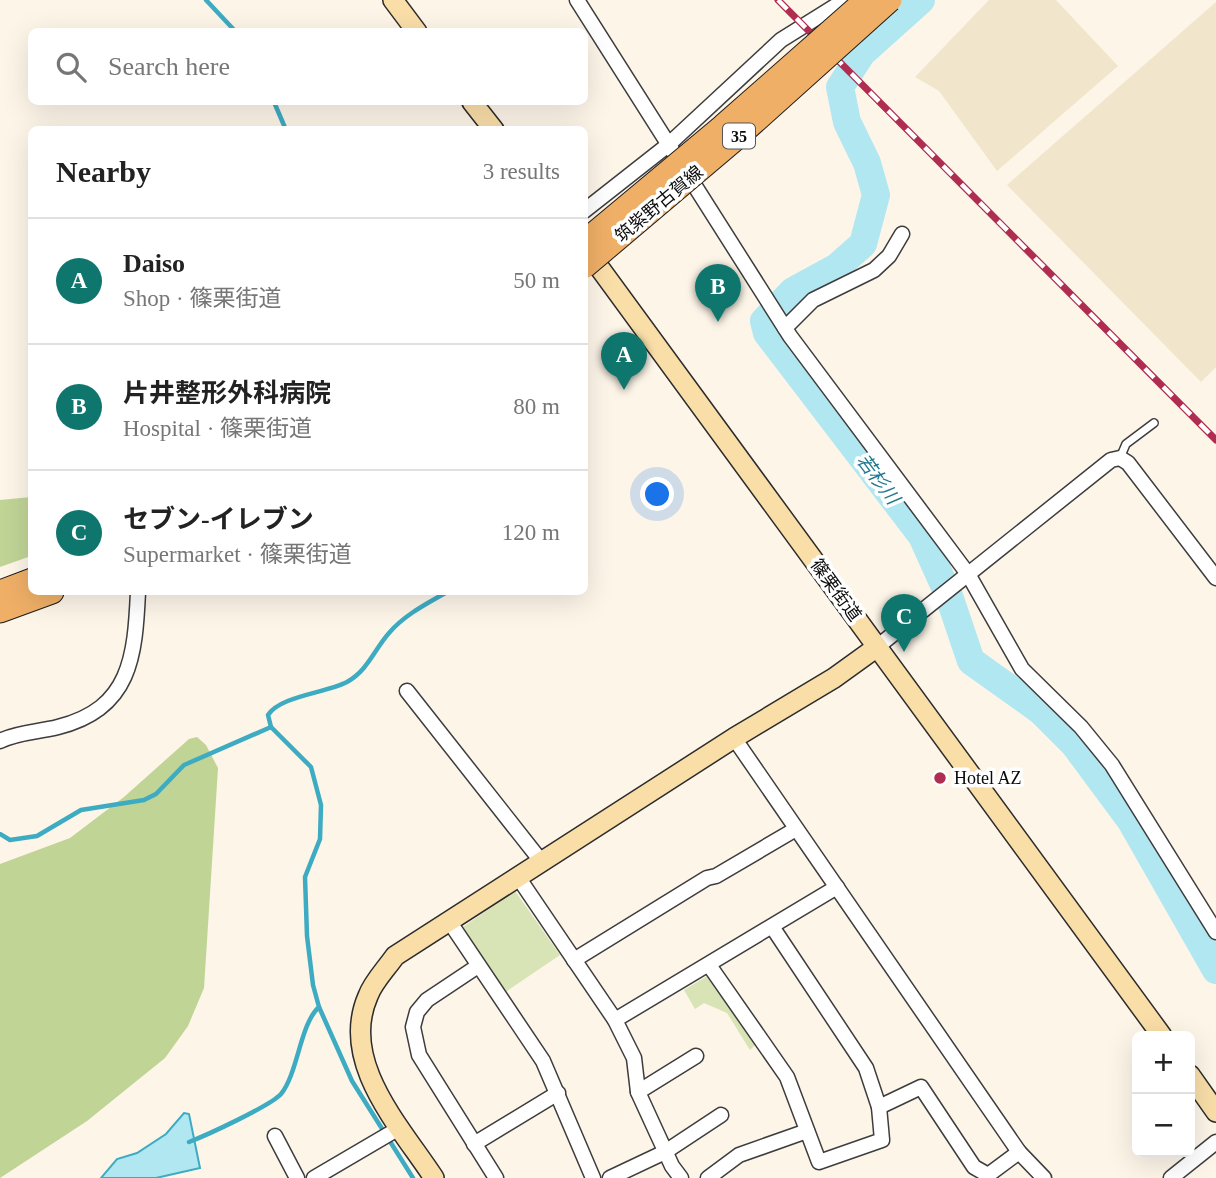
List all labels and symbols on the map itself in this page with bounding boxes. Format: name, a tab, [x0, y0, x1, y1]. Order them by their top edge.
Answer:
road number: 35	[723, 124, 755, 148]
street label: 筑紫野古賀線	[611, 162, 707, 246]
pin: B	[695, 264, 741, 322]
pin: A	[601, 332, 647, 390]
water label: 若杉川	[852, 450, 905, 510]
your location	[640, 477, 674, 511]
street label: 篠栗街道	[807, 555, 865, 625]
pin: C	[881, 594, 927, 652]
place label: Hotel AZ	[954, 768, 1022, 788]
marker: Hotel AZ	[932, 770, 948, 786]

